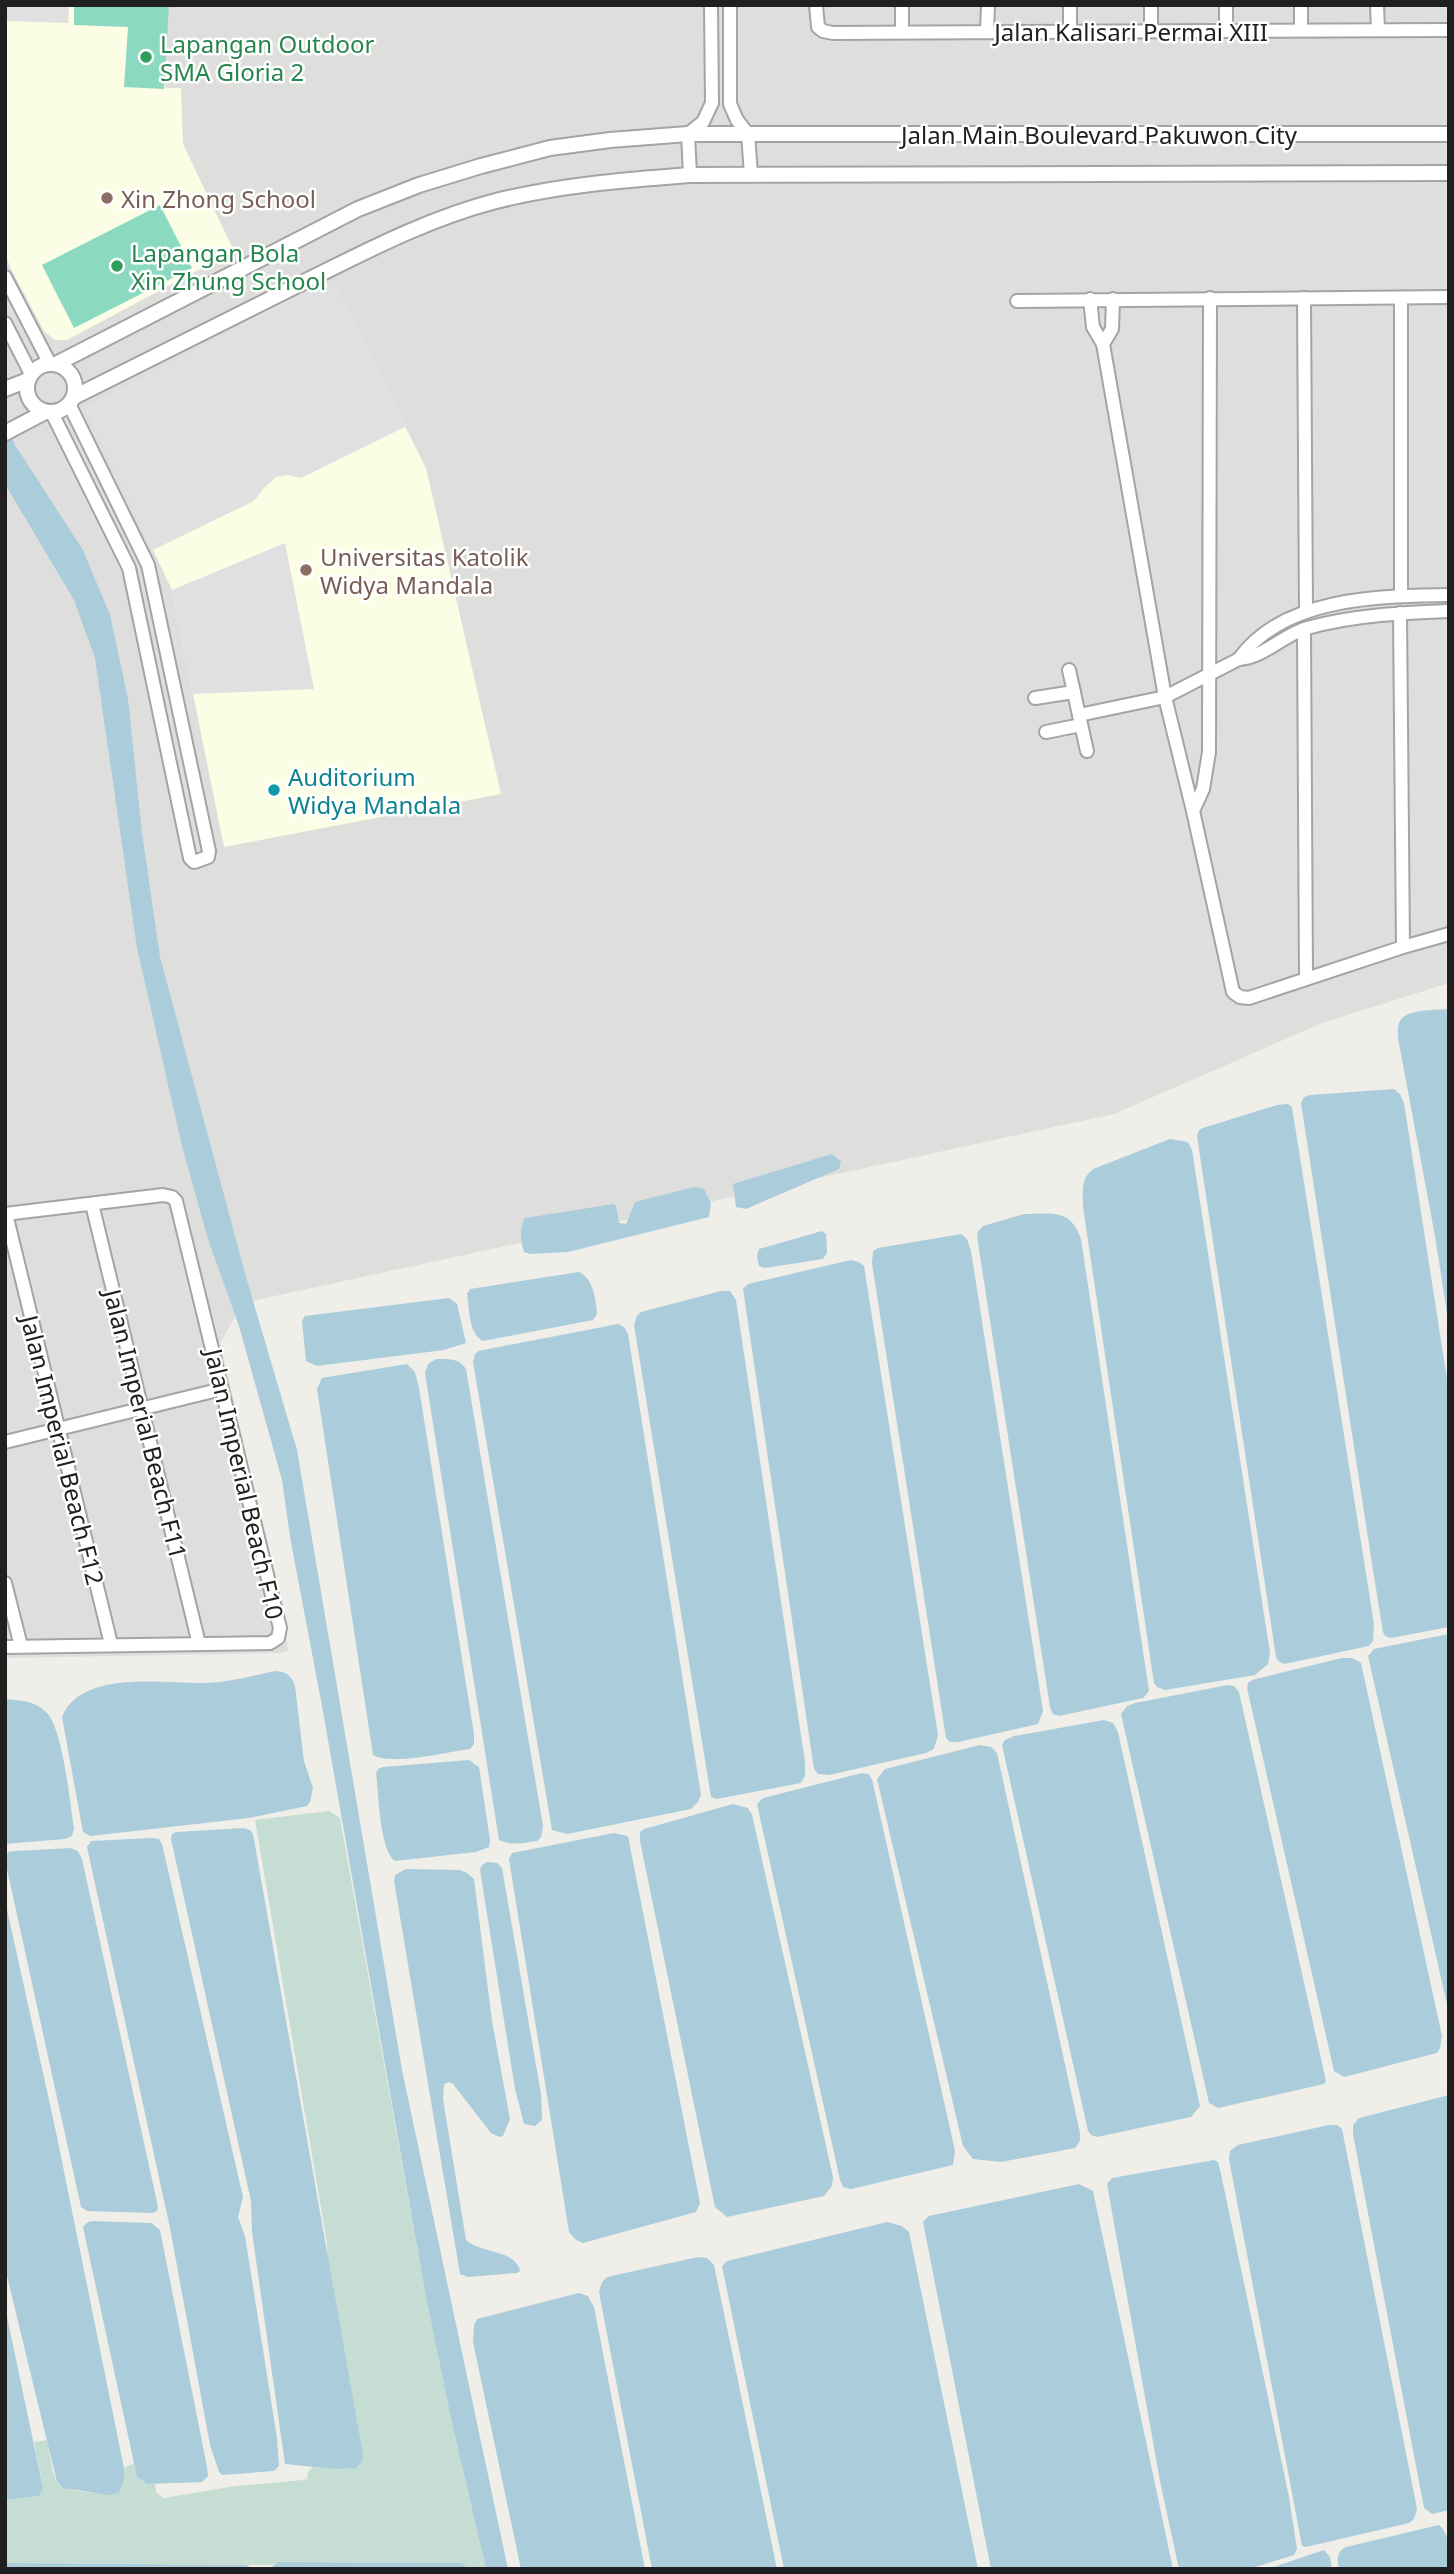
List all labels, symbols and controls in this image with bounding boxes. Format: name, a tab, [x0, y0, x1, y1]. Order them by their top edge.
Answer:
street label: Jalan Kalisari Permai XIII	[992, 15, 1268, 48]
place label: Lapangan Outdoor SMA Gloria 2	[160, 27, 374, 88]
marker: Lapangan Outdoor SMA Gloria 2	[138, 49, 154, 65]
street label: Jalan Main Boulevard Pakuwon City	[899, 118, 1298, 151]
place label: Xin Zhong School	[121, 182, 316, 215]
marker: Xin Zhong School	[99, 190, 115, 206]
place label: Lapangan Bola Xin Zhung School	[131, 236, 326, 297]
marker: Lapangan Bola Xin Zhung School	[109, 258, 125, 274]
place label: Universitas Katolik Widya Mandala	[320, 540, 529, 601]
marker: Universitas Katolik Widya Mandala	[298, 562, 314, 578]
place label: Auditorium Widya Mandala	[288, 760, 461, 821]
marker: Auditorium Widya Mandala	[266, 782, 282, 798]
street label: Jalan Imperial Beach F11	[96, 1284, 195, 1562]
street label: Jalan Imperial Beach F12	[13, 1310, 112, 1588]
street label: Jalan Imperial Beach F10	[197, 1344, 292, 1623]

